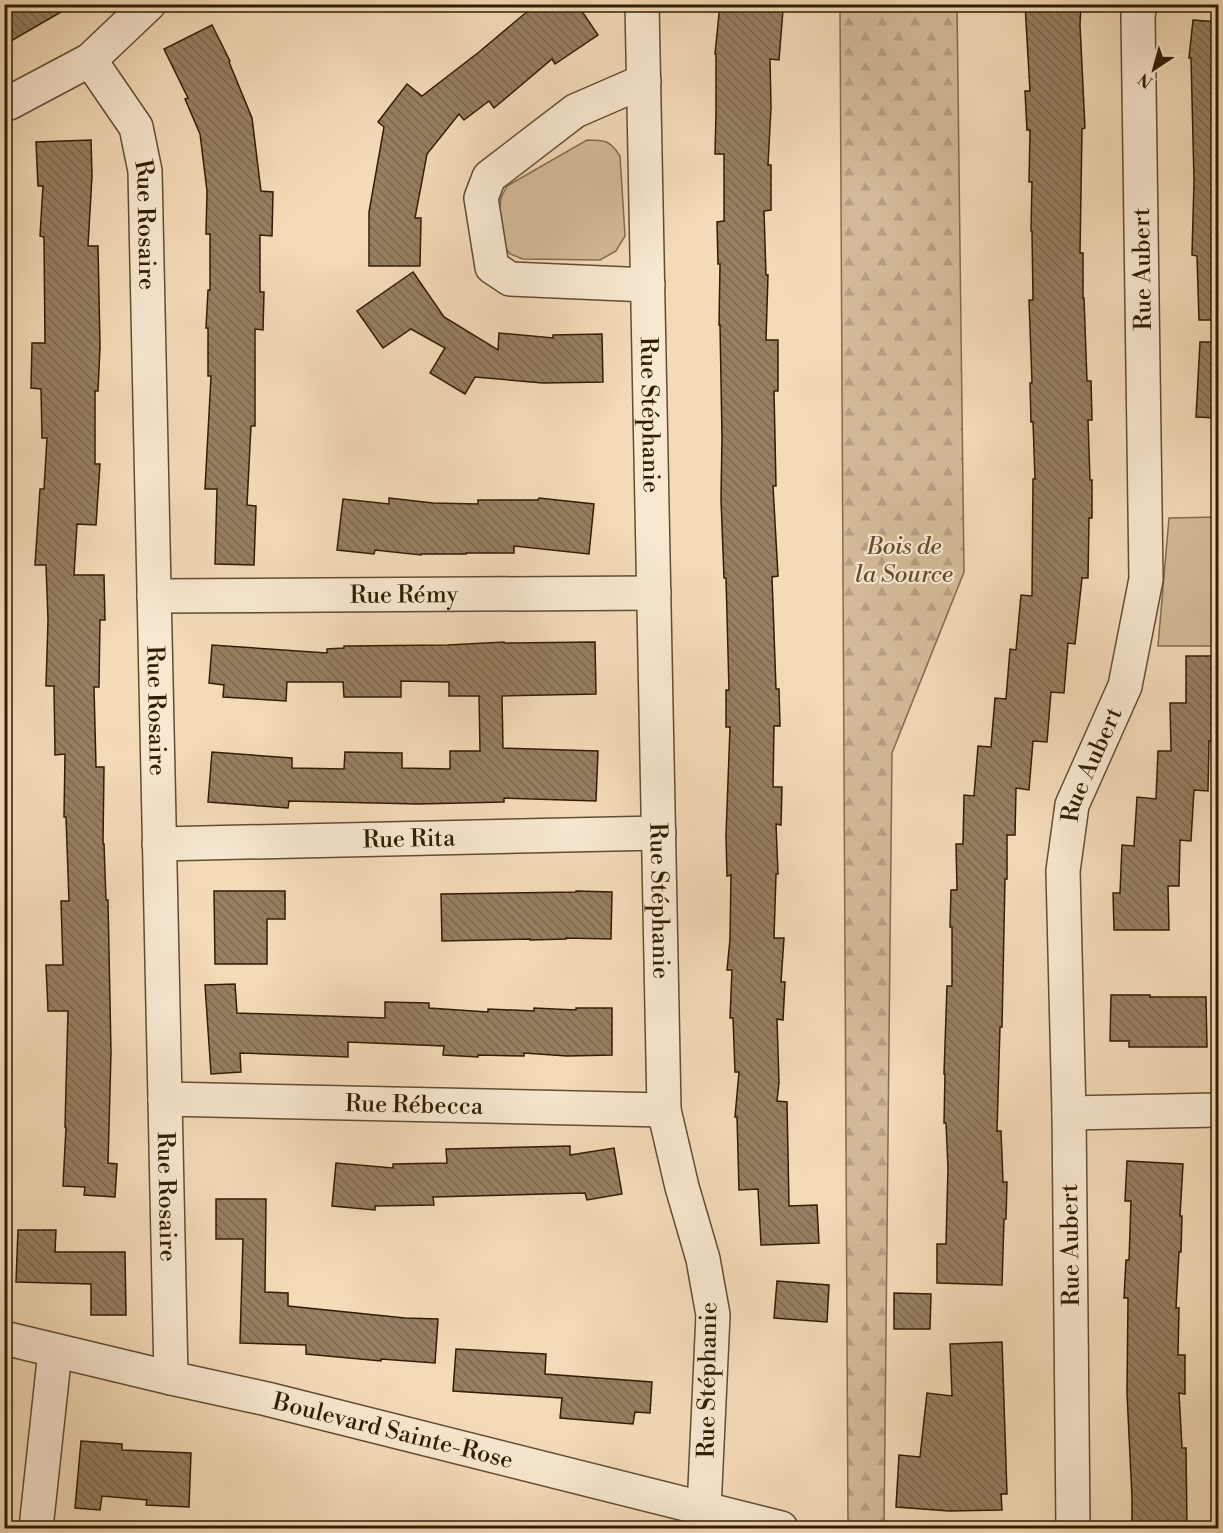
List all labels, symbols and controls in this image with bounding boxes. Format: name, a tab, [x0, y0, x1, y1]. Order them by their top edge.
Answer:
north arrow	[1124, 39, 1184, 99]
text: N	[1134, 68, 1157, 92]
street label: Rue Rosaire	[127, 157, 162, 290]
street label: Rue Aubert	[1127, 207, 1159, 331]
street label: Rue Stéphanie	[633, 337, 666, 493]
park label: Bois de la Source	[855, 532, 953, 590]
street label: Rue Rémy	[350, 580, 459, 611]
street label: Rue Rosaire	[139, 645, 172, 776]
street label: Rue Aubert	[1056, 702, 1130, 824]
street label: Rue Stéphanie	[642, 822, 675, 979]
street label: Rue Rita	[362, 823, 456, 856]
street label: Rue Rébecca	[345, 1089, 484, 1122]
street label: Rue Rosaire	[150, 1131, 182, 1262]
street label: Rue Aubert	[1055, 1183, 1087, 1307]
street label: Rue Stéphanie	[692, 1302, 724, 1458]
street label: Boulevard Sainte-Rose	[269, 1387, 516, 1476]

